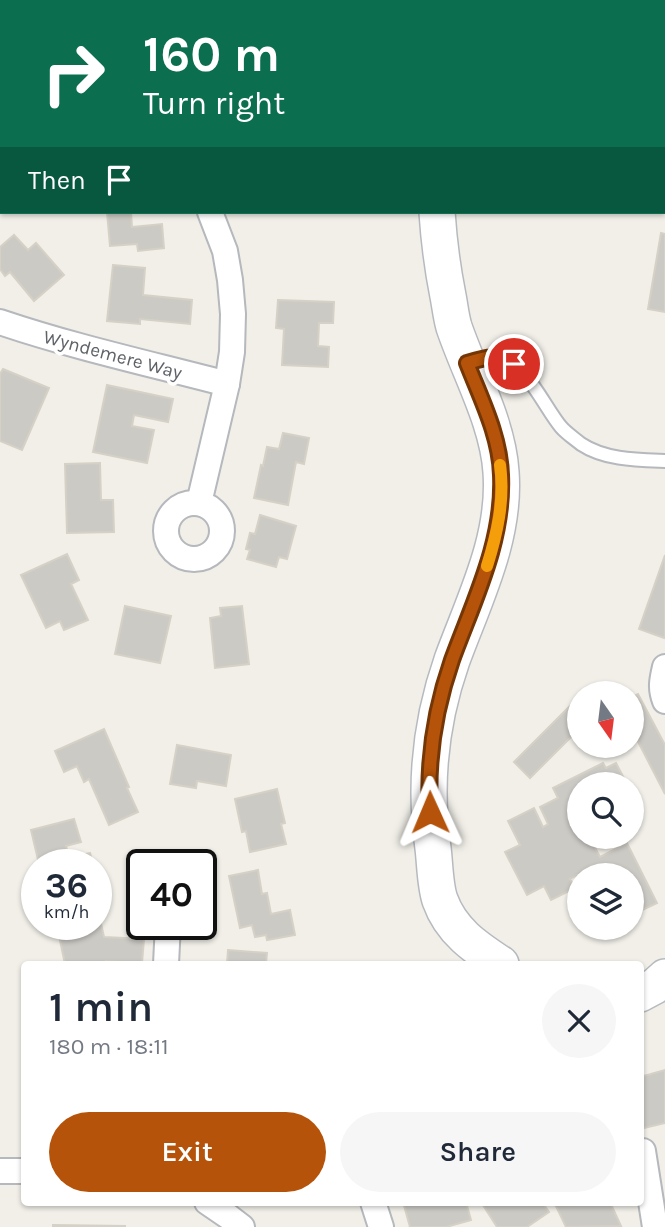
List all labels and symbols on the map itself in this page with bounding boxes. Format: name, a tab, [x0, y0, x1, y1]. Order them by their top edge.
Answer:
street label: Wyndemere Way	[41, 326, 185, 384]
pin	[484, 334, 544, 394]
north arrow	[567, 681, 644, 758]
position arrow	[393, 775, 467, 849]
speed limit sign: 40	[126, 849, 217, 940]

